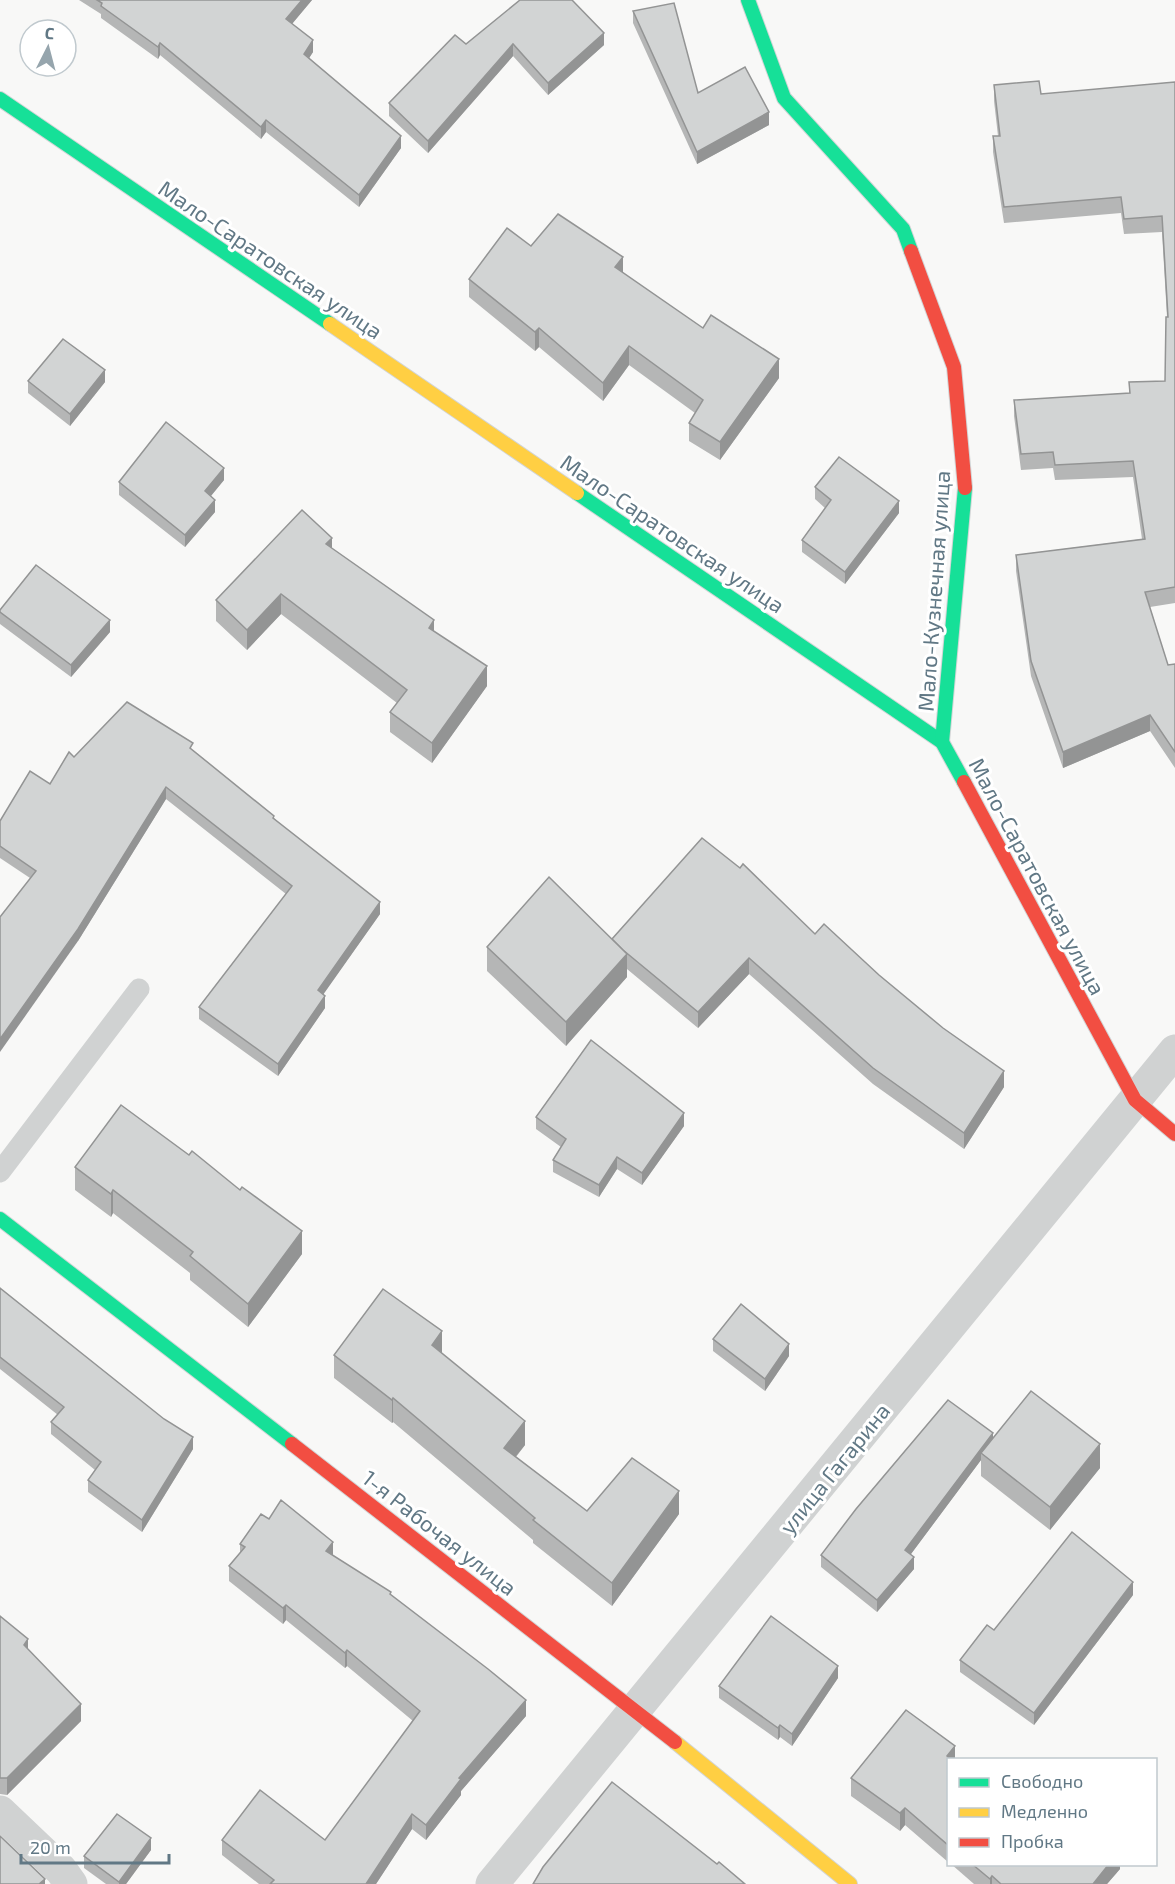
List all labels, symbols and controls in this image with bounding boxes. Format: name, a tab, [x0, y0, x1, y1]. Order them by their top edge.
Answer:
north arrow	[18, 18, 78, 78]
text: С	[44, 23, 55, 43]
street label: Мало-Саратовская улица	[154, 174, 388, 345]
street label: Мало-Саратовская улица	[556, 448, 790, 619]
street label: Мало-Кузнечная улица	[912, 470, 955, 712]
street label: Мало-Саратовская улица	[964, 753, 1112, 999]
street label: улица Гагарина	[773, 1398, 895, 1539]
street label: 1-я Рабочая улица	[357, 1464, 522, 1601]
legend	[947, 1758, 1157, 1866]
text: Свободно	[1001, 1770, 1083, 1792]
text: Медленно	[1001, 1800, 1088, 1822]
scale bar	[21, 1827, 170, 1865]
text: Пробка	[1001, 1830, 1064, 1852]
text: 20 m	[30, 1836, 71, 1858]

